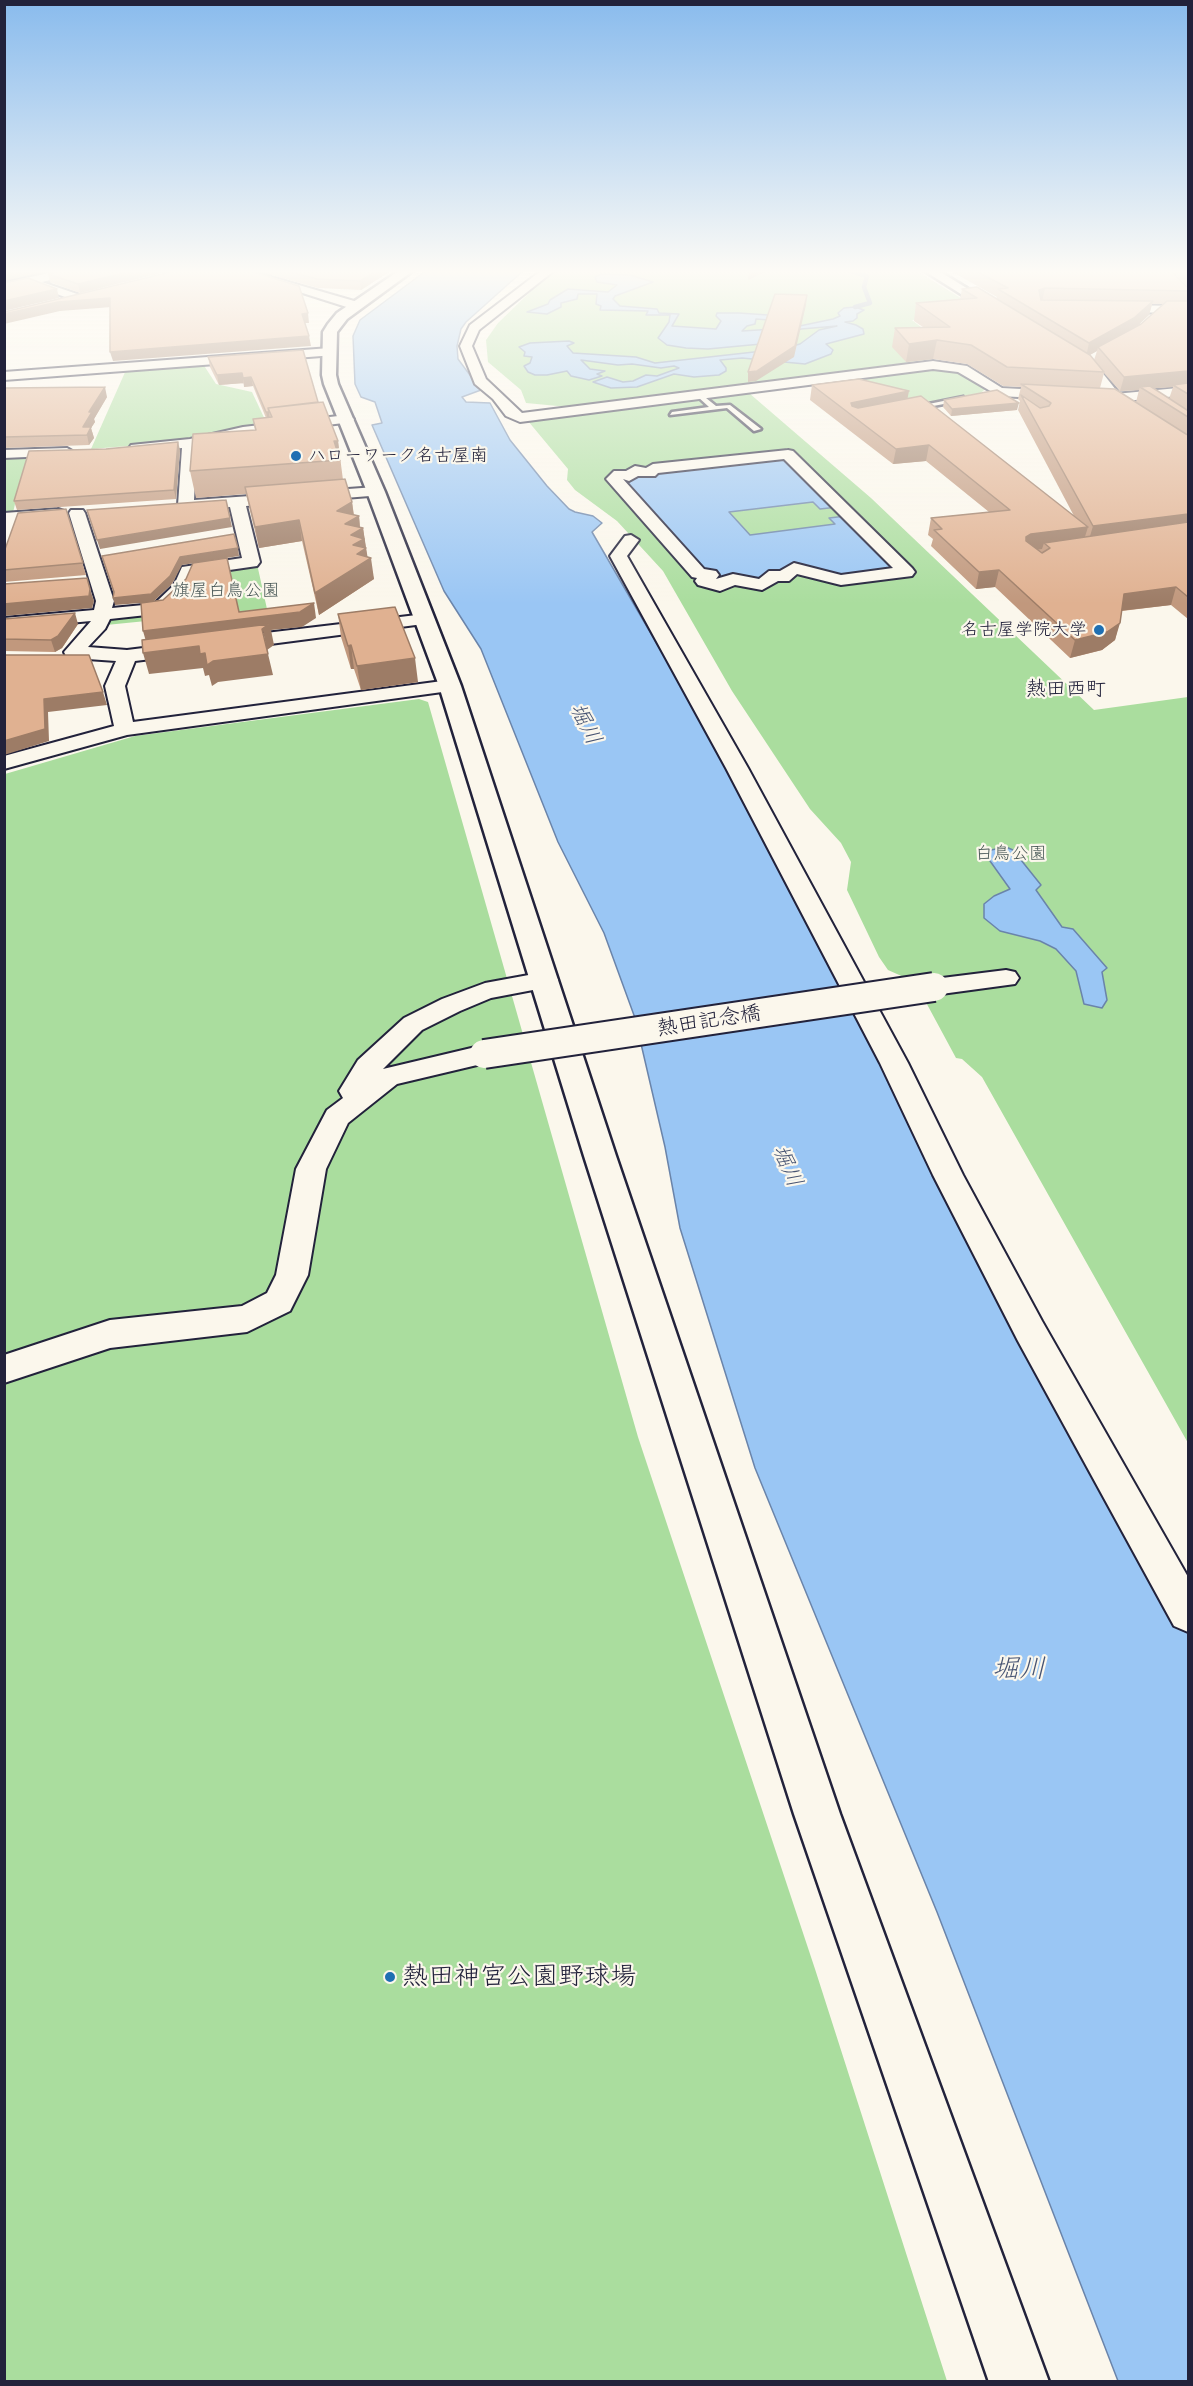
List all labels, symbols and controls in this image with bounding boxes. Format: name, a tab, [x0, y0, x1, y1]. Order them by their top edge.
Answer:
place label: ハローワーク名古屋南	[308, 445, 488, 467]
marker: ハローワーク名古屋南	[289, 449, 303, 463]
park label: 旗屋白鳥公園	[172, 580, 280, 602]
place label: 名古屋学院大学	[961, 619, 1087, 641]
marker: 名古屋学院大学	[1092, 623, 1106, 637]
district label: 熱田西町	[1026, 677, 1106, 701]
water label: 堀川	[563, 698, 607, 750]
park label: 白鳥公園	[975, 843, 1047, 865]
street label: 熱田記念橋	[655, 1000, 763, 1042]
water label: 堀川	[766, 1141, 808, 1191]
water label: 堀川	[992, 1653, 1046, 1685]
place label: 熱田神宮公園野球場	[402, 1961, 636, 1993]
marker: 熱田神宮公園野球場	[383, 1970, 397, 1984]

